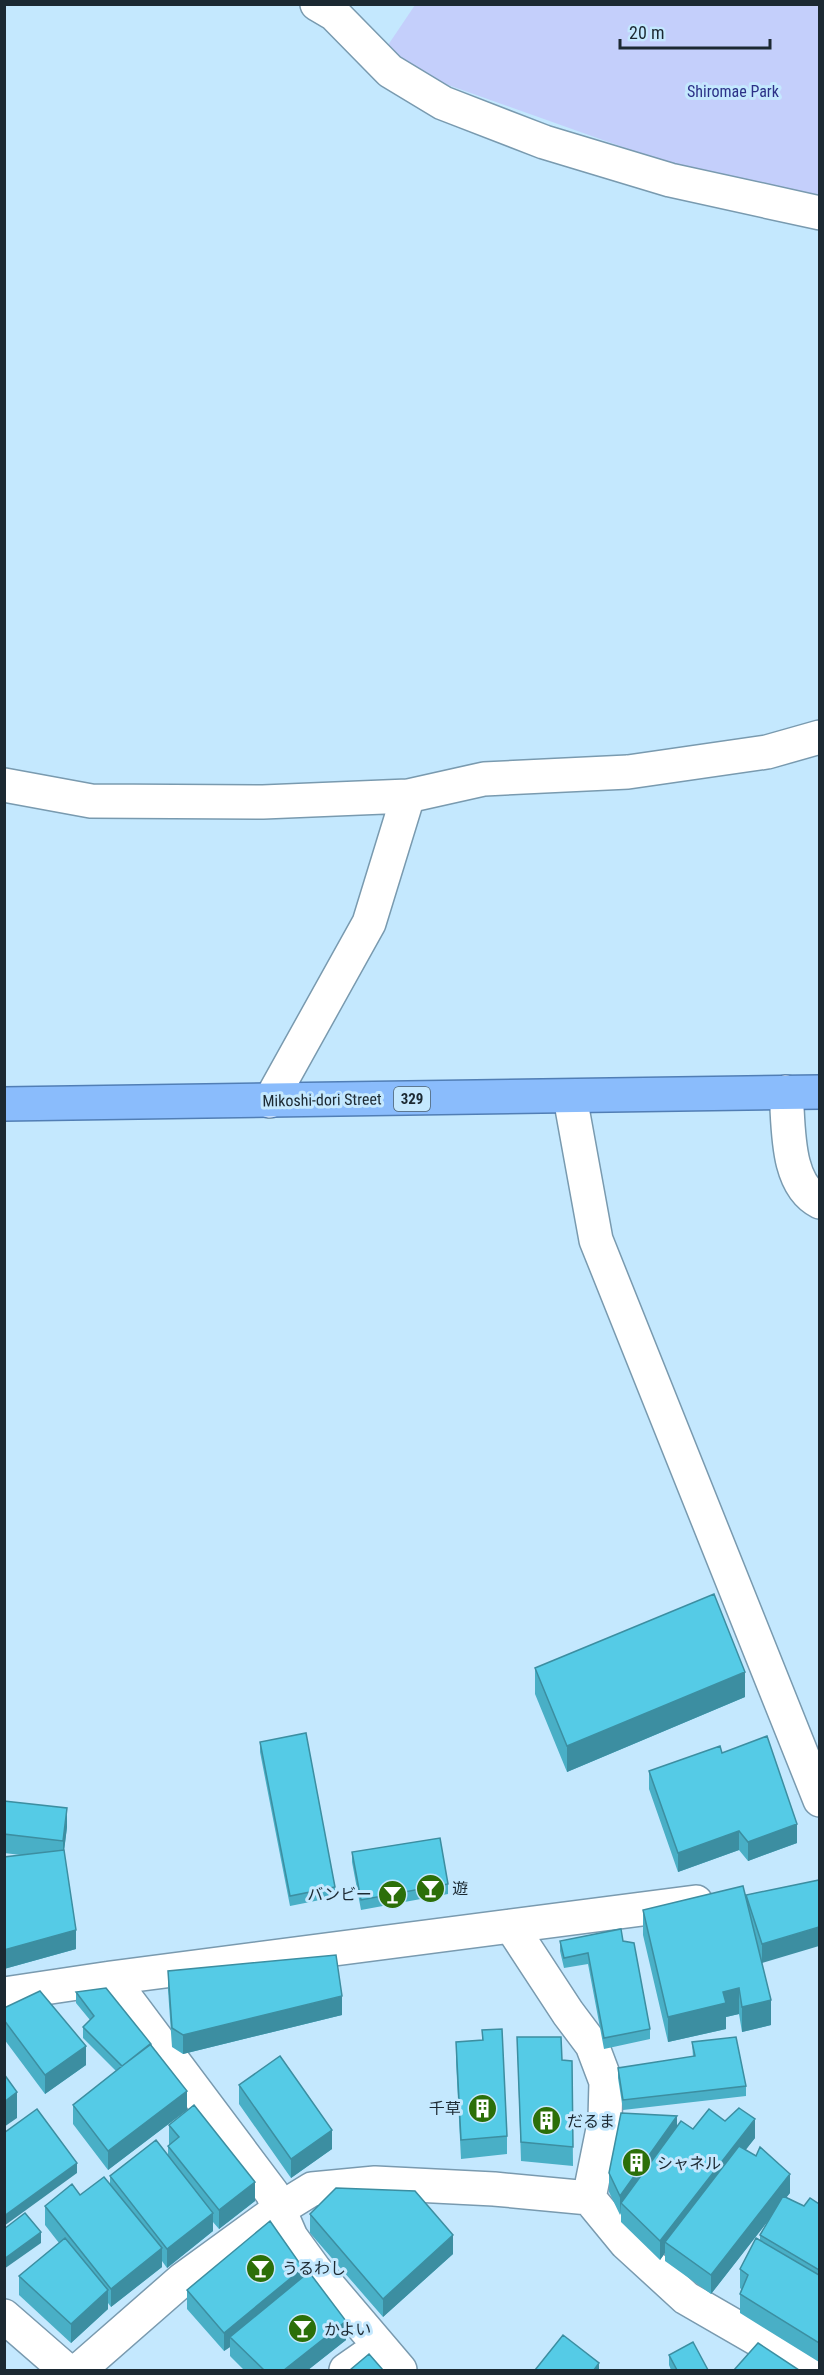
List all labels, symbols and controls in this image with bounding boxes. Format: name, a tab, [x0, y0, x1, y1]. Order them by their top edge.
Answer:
scale bar	[620, 12, 770, 50]
text: 20 m	[629, 22, 664, 43]
park label: Shiromae Park	[687, 82, 780, 101]
road number: 329	[394, 1087, 430, 1111]
street label: Mikoshi-dori Street	[262, 1089, 382, 1111]
bar icon: 遊	[415, 1872, 447, 1904]
bar icon: バンビー	[377, 1878, 409, 1910]
place label: 遊	[452, 1879, 468, 1898]
place label: バンビー	[307, 1885, 372, 1904]
building icon: 千草	[466, 2092, 498, 2124]
place label: 千草	[429, 2099, 461, 2118]
building icon: だるま	[530, 2105, 562, 2137]
place label: だるま	[567, 2112, 615, 2131]
building icon: シャネル	[620, 2147, 652, 2179]
place label: シャネル	[657, 2154, 721, 2173]
bar icon: うるわし	[245, 2252, 277, 2284]
place label: うるわし	[282, 2259, 346, 2278]
bar icon: かよい	[287, 2313, 319, 2345]
place label: かよい	[324, 2320, 371, 2339]

